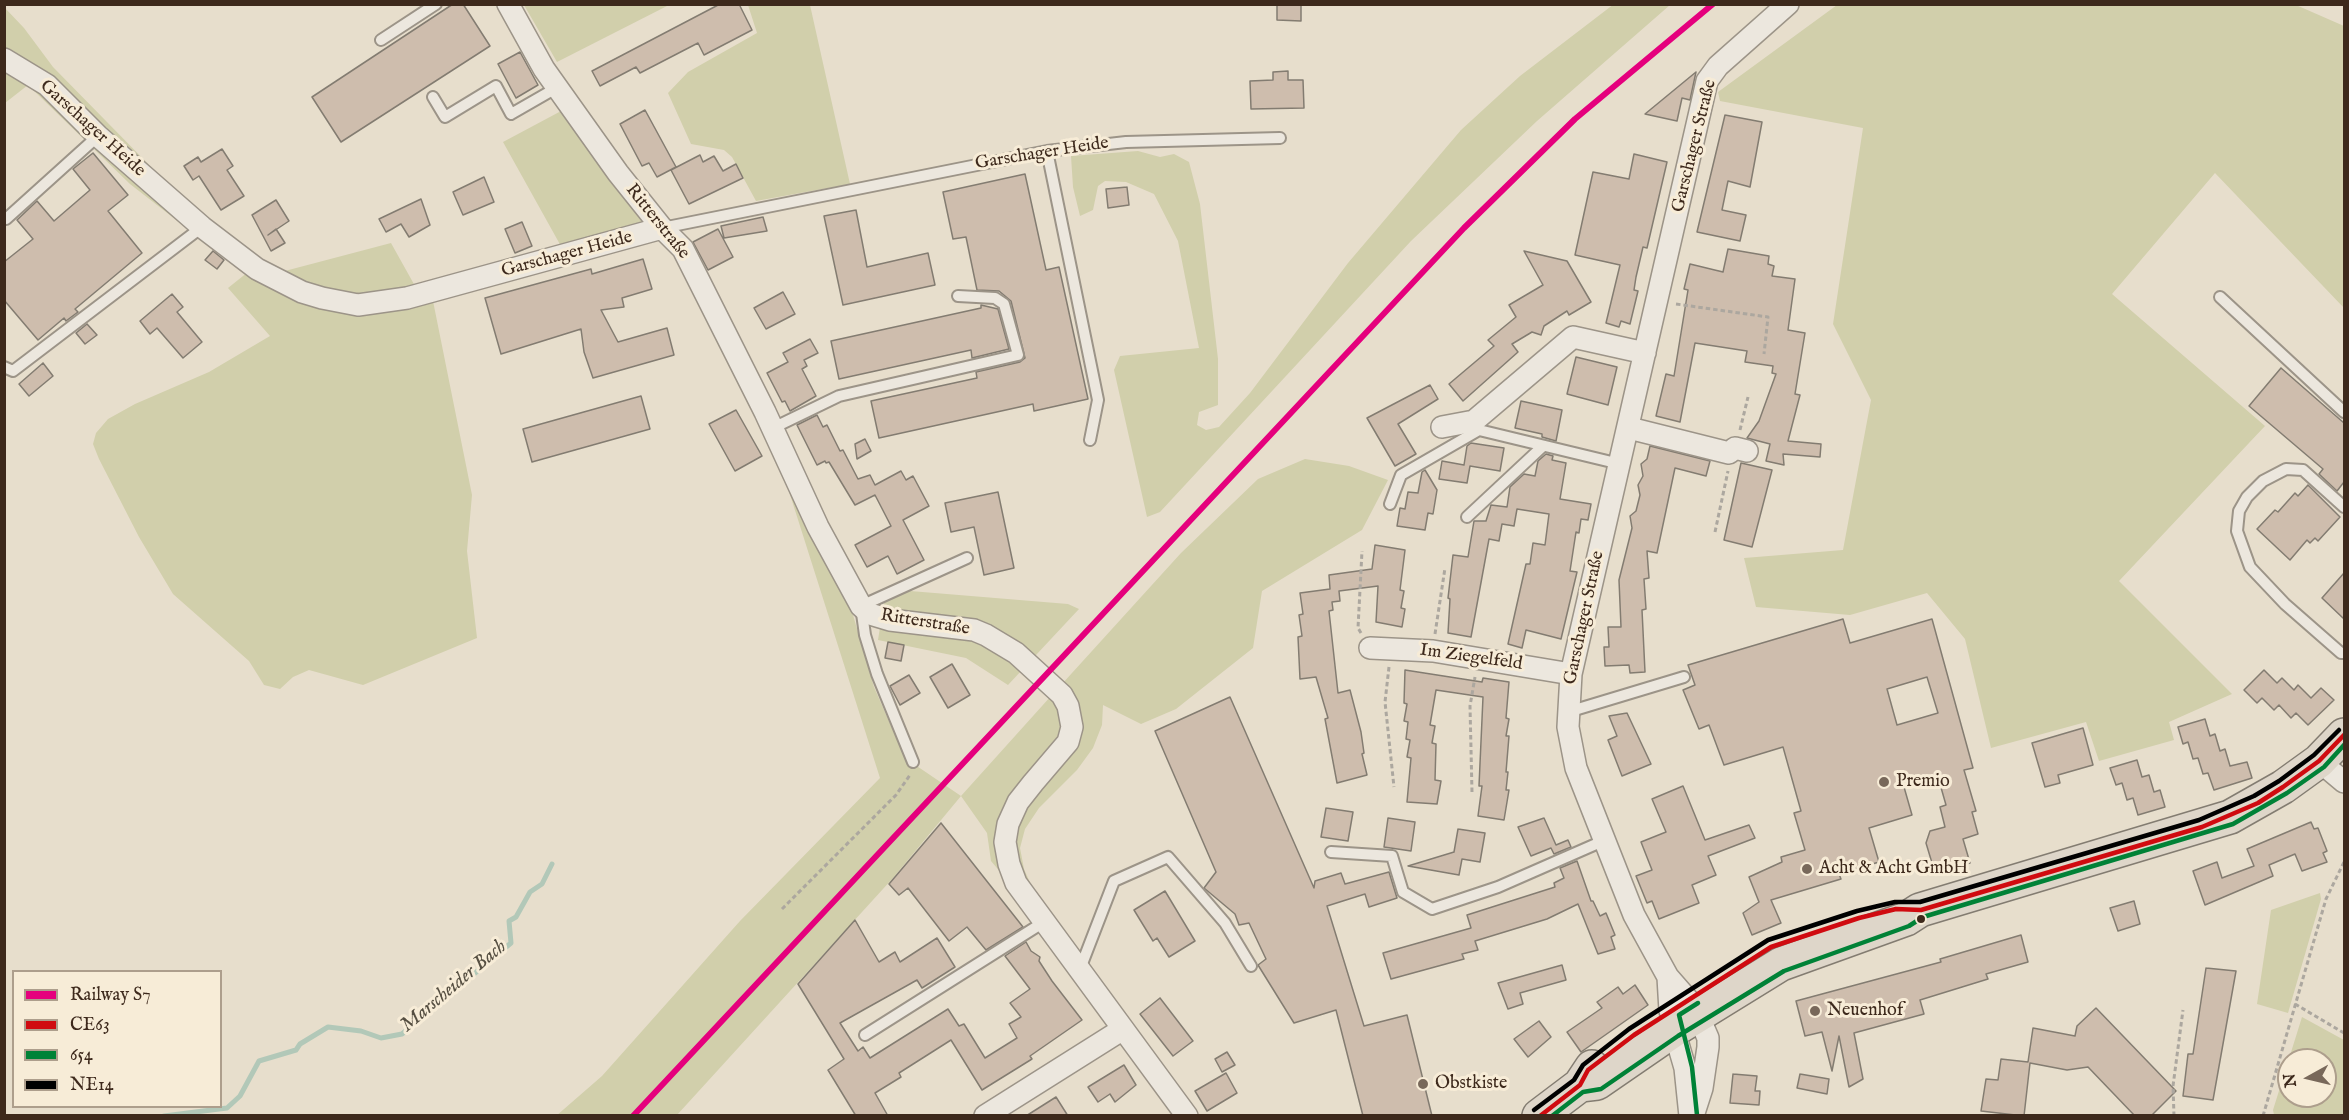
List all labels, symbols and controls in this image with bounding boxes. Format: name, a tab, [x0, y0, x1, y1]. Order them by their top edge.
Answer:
street label: Garschager Heide	[35, 76, 149, 182]
street label: Garschager Straße	[1668, 77, 1722, 215]
street label: Garschager Heide	[974, 133, 1110, 175]
street label: Ritterstraße	[620, 180, 694, 264]
street label: Garschager Heide	[499, 227, 635, 283]
street label: Garschager Straße	[1560, 549, 1610, 687]
street label: Ritterstraße	[879, 605, 971, 641]
street label: Im Ziegelfeld	[1418, 640, 1524, 676]
place label: Premio	[1896, 771, 1950, 793]
marker: Premio	[1877, 775, 1891, 789]
place label: Acht & Acht GmbH	[1819, 858, 1968, 880]
marker: Acht & Acht GmbH	[1800, 862, 1814, 876]
unlabelled marker	[1915, 913, 1927, 925]
water label: Marscheider Bach	[396, 936, 512, 1038]
legend	[12, 970, 222, 1108]
text: Railway S7	[70, 984, 151, 1007]
place label: Neuenhof	[1827, 1000, 1903, 1022]
marker: Neuenhof	[1808, 1004, 1822, 1018]
text: CE63	[70, 1014, 110, 1037]
text: 654	[70, 1044, 93, 1067]
north arrow	[2277, 1048, 2337, 1108]
text: N	[2280, 1072, 2302, 1088]
place label: Obstkiste	[1435, 1073, 1507, 1095]
text: NE14	[70, 1074, 114, 1097]
marker: Obstkiste	[1416, 1077, 1430, 1091]

